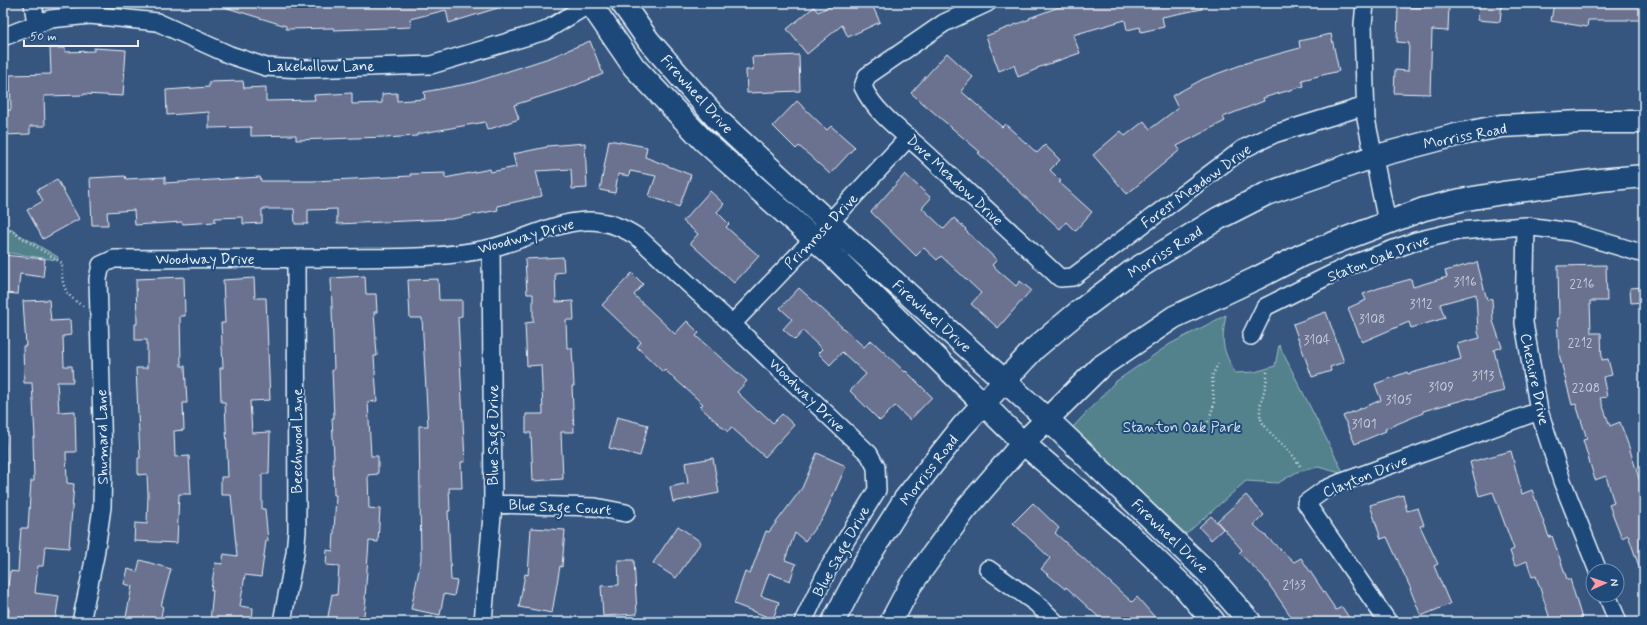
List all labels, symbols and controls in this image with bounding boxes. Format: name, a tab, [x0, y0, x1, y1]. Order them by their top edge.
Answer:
scale bar	[24, 22, 138, 48]
text: 50 m	[30, 29, 57, 45]
street label: Firewheel Drive	[655, 51, 737, 139]
street label: Lakehollow Lane	[267, 57, 375, 77]
street label: Morriss Road	[1422, 119, 1509, 155]
street label: Dove Meadow Drive	[902, 131, 1007, 231]
street label: Forest Meadow Drive	[1137, 140, 1256, 234]
street label: Primrose Drive	[780, 189, 863, 274]
street label: Woodway Drive	[476, 214, 577, 259]
street label: Morriss Road	[1124, 222, 1207, 284]
street label: Staton Oak Drive	[1325, 230, 1432, 288]
street label: Woodway Drive	[155, 250, 255, 270]
house number: 3116	[1453, 274, 1477, 291]
street label: Firewheel Drive	[888, 276, 975, 358]
house number: 2216	[1570, 276, 1595, 293]
house number: 3112	[1410, 296, 1433, 313]
house number: 3108	[1359, 311, 1385, 328]
house number: 3104	[1304, 332, 1331, 349]
street label: Cheshire Drive	[1515, 332, 1553, 427]
house number: 2212	[1568, 335, 1593, 352]
street label: Woodway Drive	[764, 354, 849, 437]
house number: 3113	[1472, 368, 1494, 385]
house number: 3109	[1428, 379, 1454, 396]
house number: 2208	[1572, 380, 1600, 397]
street label: Blue Sage Drive	[484, 384, 505, 486]
street label: Beechwood Lane	[288, 388, 308, 494]
street label: Shumard Lane	[92, 389, 114, 485]
house number: 3105	[1385, 392, 1413, 409]
house number: 3101	[1351, 416, 1377, 433]
park label: Stanton Oak Park	[1123, 418, 1242, 438]
street label: Morriss Road	[896, 431, 964, 510]
street label: Clayton Drive	[1320, 451, 1411, 503]
street label: Blue Sage Court	[508, 495, 612, 522]
street label: Firewheel Drive	[1126, 495, 1212, 579]
street label: Blue Sage Drive	[809, 502, 876, 601]
north arrow	[1585, 563, 1625, 603]
house number: 2133	[1282, 577, 1306, 594]
text: N	[1607, 579, 1621, 587]

